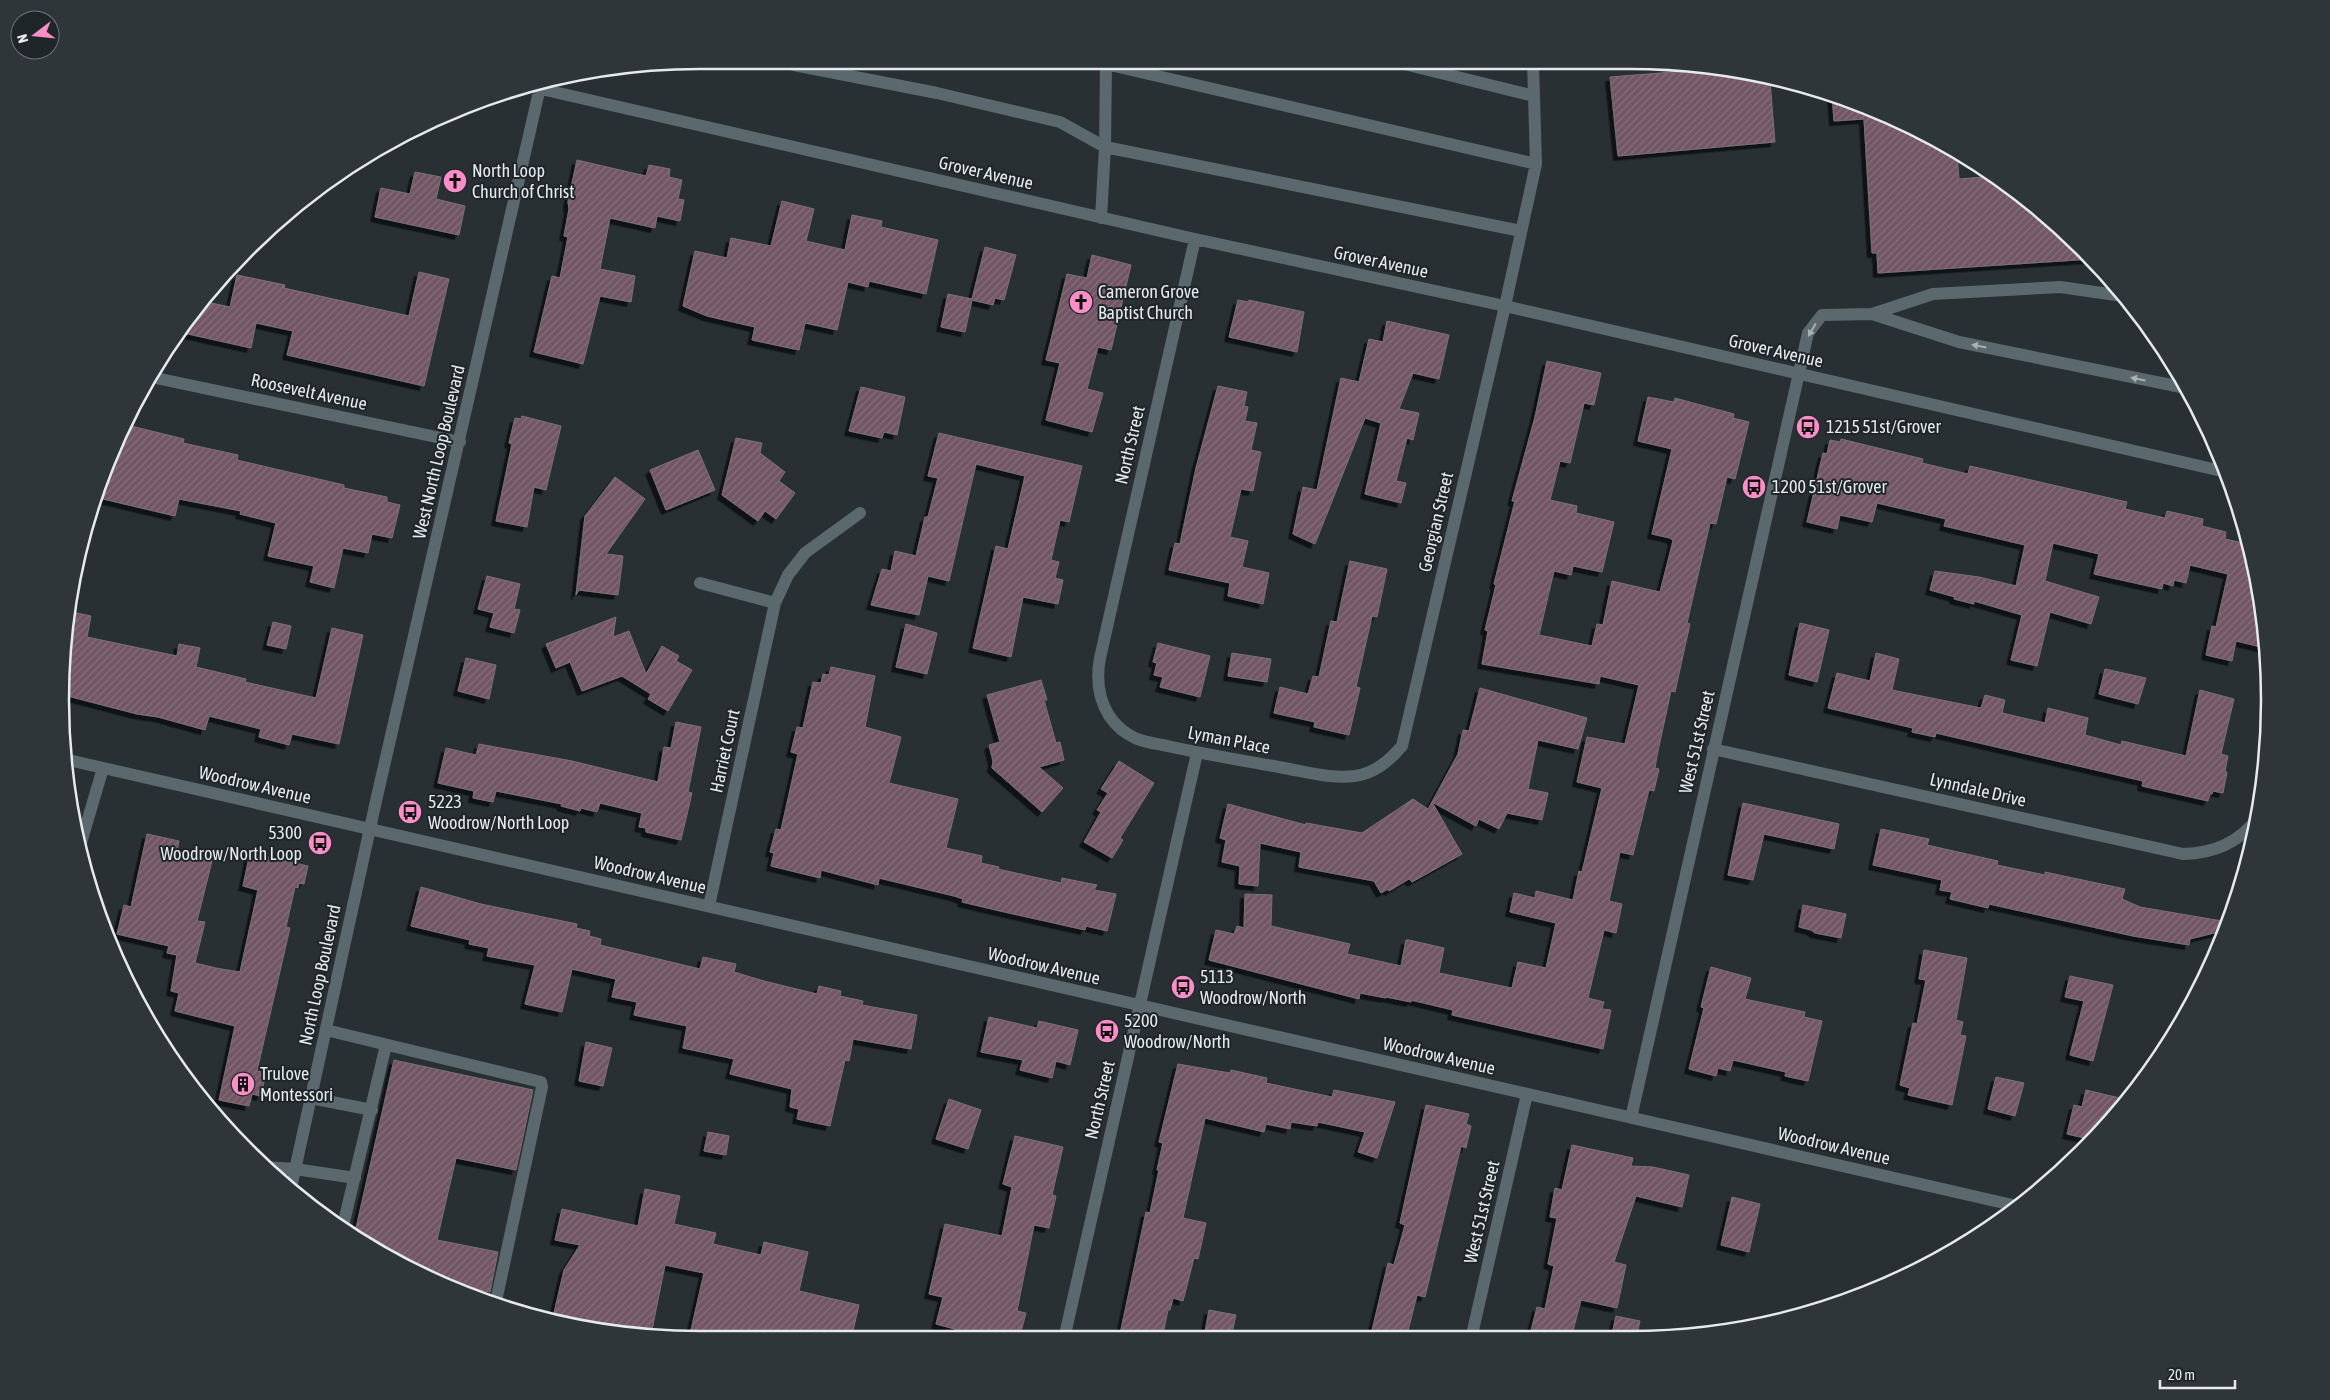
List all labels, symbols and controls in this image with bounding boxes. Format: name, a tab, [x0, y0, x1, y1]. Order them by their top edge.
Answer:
north arrow	[10, 10, 60, 60]
text: N	[14, 32, 31, 45]
street label: Grover Avenue	[937, 151, 1035, 194]
place label: North Loop Church of Christ	[472, 160, 574, 202]
church icon: North Loop Church of Christ	[442, 168, 468, 194]
street label: Grover Avenue	[1332, 241, 1430, 282]
place label: Cameron Grove Baptist Church	[1098, 281, 1199, 323]
church icon: Cameron Grove Baptist Church	[1068, 289, 1094, 315]
one-way arrow	[1808, 322, 1816, 337]
street label: Grover Avenue	[1727, 329, 1825, 372]
one-way arrow	[1971, 342, 1986, 350]
street label: West North Loop Boulevard	[408, 363, 469, 541]
street label: Roosevelt Avenue	[249, 369, 369, 414]
one-way arrow	[2129, 374, 2145, 382]
street label: North Street	[1110, 404, 1149, 486]
bus stop icon: 1215 51st/Grover	[1795, 414, 1821, 440]
place label: 1215 51st/Grover	[1826, 416, 1941, 437]
street label: Georgian Street	[1414, 470, 1457, 574]
bus stop icon: 1200 51st/Grover	[1741, 474, 1767, 500]
place label: 1200 51st/Grover	[1772, 476, 1887, 497]
street label: West 51st Street	[1674, 688, 1719, 795]
street label: Harriet Court	[705, 707, 744, 795]
street label: Lyman Place	[1186, 721, 1272, 758]
street label: Woodrow Avenue	[197, 761, 313, 808]
street label: Lynndale Drive	[1928, 768, 2028, 811]
place label: 5223 Woodrow/North Loop	[428, 791, 569, 833]
bus stop icon: 5223 Woodrow/North Loop	[397, 799, 423, 825]
place label: 5300 Woodrow/North Loop	[161, 822, 302, 864]
bus stop icon: 5300 Woodrow/North Loop	[307, 830, 333, 856]
street label: Woodrow Avenue	[592, 851, 708, 898]
street label: North Loop Boulevard	[294, 903, 345, 1047]
street label: Woodrow Avenue	[986, 942, 1102, 989]
place label: 5113 Woodrow/North	[1200, 966, 1307, 1008]
bus stop icon: 5113 Woodrow/North	[1170, 974, 1196, 1000]
place label: 5200 Woodrow/North	[1124, 1010, 1231, 1052]
bus stop icon: 5200 Woodrow/North	[1094, 1018, 1120, 1044]
street label: Woodrow Avenue	[1381, 1032, 1497, 1079]
street label: North Street	[1080, 1059, 1119, 1141]
place label: Trulove Montessori	[260, 1063, 333, 1105]
building icon: Trulove Montessori	[230, 1071, 256, 1097]
street label: Woodrow Avenue	[1776, 1122, 1892, 1169]
street label: West 51st Street	[1459, 1158, 1504, 1265]
scale bar	[2160, 1358, 2235, 1390]
text: 20 m	[2168, 1366, 2195, 1383]

